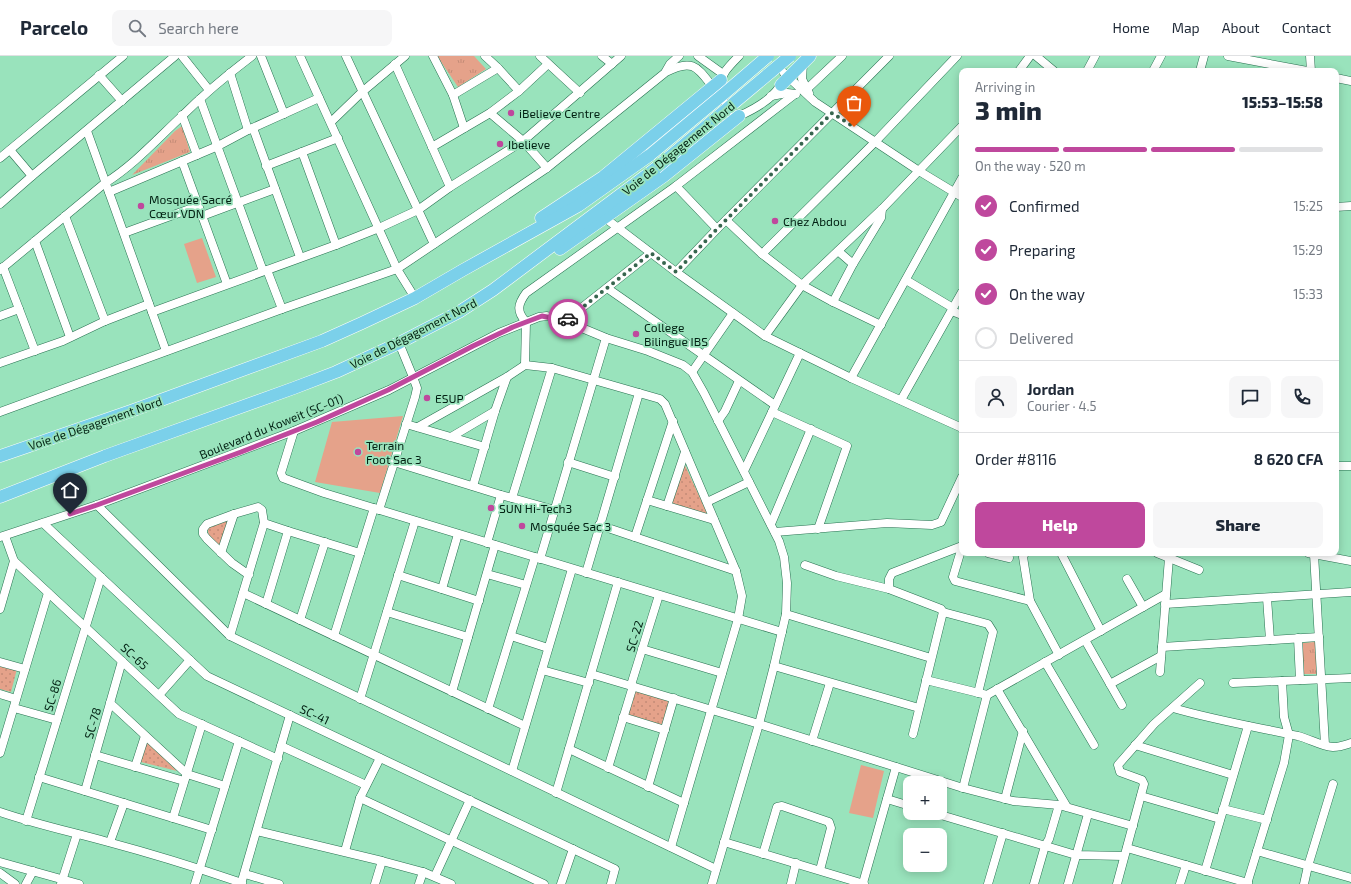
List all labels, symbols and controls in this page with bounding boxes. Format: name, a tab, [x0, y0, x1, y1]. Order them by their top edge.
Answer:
search box	[112, 10, 392, 46]
text: Parcelo	[20, 16, 88, 39]
icon: search	[126, 17, 148, 39]
text: Search here	[158, 19, 239, 37]
text: Home	[1113, 19, 1150, 36]
text: Map	[1172, 19, 1200, 36]
text: About	[1222, 19, 1260, 36]
text: Contact	[1282, 19, 1331, 36]
text: Arriving in	[975, 79, 1035, 95]
pin	[837, 86, 871, 127]
icon: bag	[843, 92, 865, 114]
text: 15:53–15:58	[1242, 93, 1323, 111]
text: 3 min	[975, 94, 1042, 125]
street label: Voie de Dégagement Nord	[619, 98, 737, 198]
place label: iBelieve Centre	[519, 106, 600, 120]
marker: iBelieve Centre	[506, 108, 516, 118]
place label: Ibelieve	[508, 137, 550, 151]
marker: Ibelieve	[495, 139, 505, 149]
text: On the way · 520 m	[975, 158, 1086, 174]
place label: Mosquée Sacré Cœur VDN	[149, 192, 232, 220]
icon: check	[975, 195, 997, 217]
text: Confirmed	[1009, 197, 1080, 215]
text: 15:25	[1294, 198, 1323, 214]
marker: Mosquée Sacré Cœur VDN	[136, 201, 146, 211]
place label: Chez Abdou	[783, 214, 847, 228]
marker: Chez Abdou	[770, 216, 780, 226]
icon: check	[975, 239, 997, 261]
text: Preparing	[1009, 241, 1075, 259]
text: 15:29	[1293, 242, 1323, 258]
icon: check	[975, 283, 997, 305]
text: On the way	[1009, 285, 1085, 303]
text: 15:33	[1293, 286, 1323, 302]
street label: Voie de Dégagement Nord	[347, 295, 479, 371]
courier	[548, 299, 588, 339]
icon: car	[557, 308, 579, 330]
place label: College Bilingue IBS	[644, 320, 708, 348]
marker: College Bilingue IBS	[631, 329, 641, 339]
text: Delivered	[1009, 329, 1074, 347]
button: person	[975, 376, 1017, 418]
button: chat	[1229, 376, 1271, 418]
button: phone	[1281, 376, 1323, 418]
text: Jordan	[1027, 380, 1074, 398]
street label: Boulevard du Koweit (SC-01)	[197, 391, 345, 461]
place label: ESUP	[435, 391, 464, 405]
marker: ESUP	[422, 393, 432, 403]
street label: Voie de Dégagement Nord	[26, 394, 164, 452]
text: Courier · 4.5	[1027, 398, 1096, 414]
place label: Terrain Foot Sac 3	[366, 438, 422, 466]
marker: Terrain Foot Sac 3	[353, 447, 363, 457]
text: Order #8116	[975, 450, 1056, 468]
text: 8 620 CFA	[1254, 450, 1323, 468]
pin	[53, 473, 87, 514]
icon: home	[59, 479, 81, 501]
place label: SUN Hi-Tech3	[499, 501, 572, 515]
button: Help	[975, 502, 1145, 548]
button: Share	[1153, 502, 1323, 548]
marker: SUN Hi-Tech3	[486, 503, 496, 513]
place label: Mosquée Sac 3	[530, 519, 611, 533]
marker: Mosquée Sac 3	[517, 521, 527, 531]
street label: SC-22	[623, 618, 645, 654]
street label: SC-65	[118, 640, 152, 672]
street label: SC-86	[40, 677, 64, 713]
street label: SC-41	[298, 701, 332, 727]
street label: SC-78	[81, 706, 103, 740]
map controls	[903, 776, 947, 872]
button: +	[903, 776, 947, 820]
button: −	[903, 828, 947, 872]

